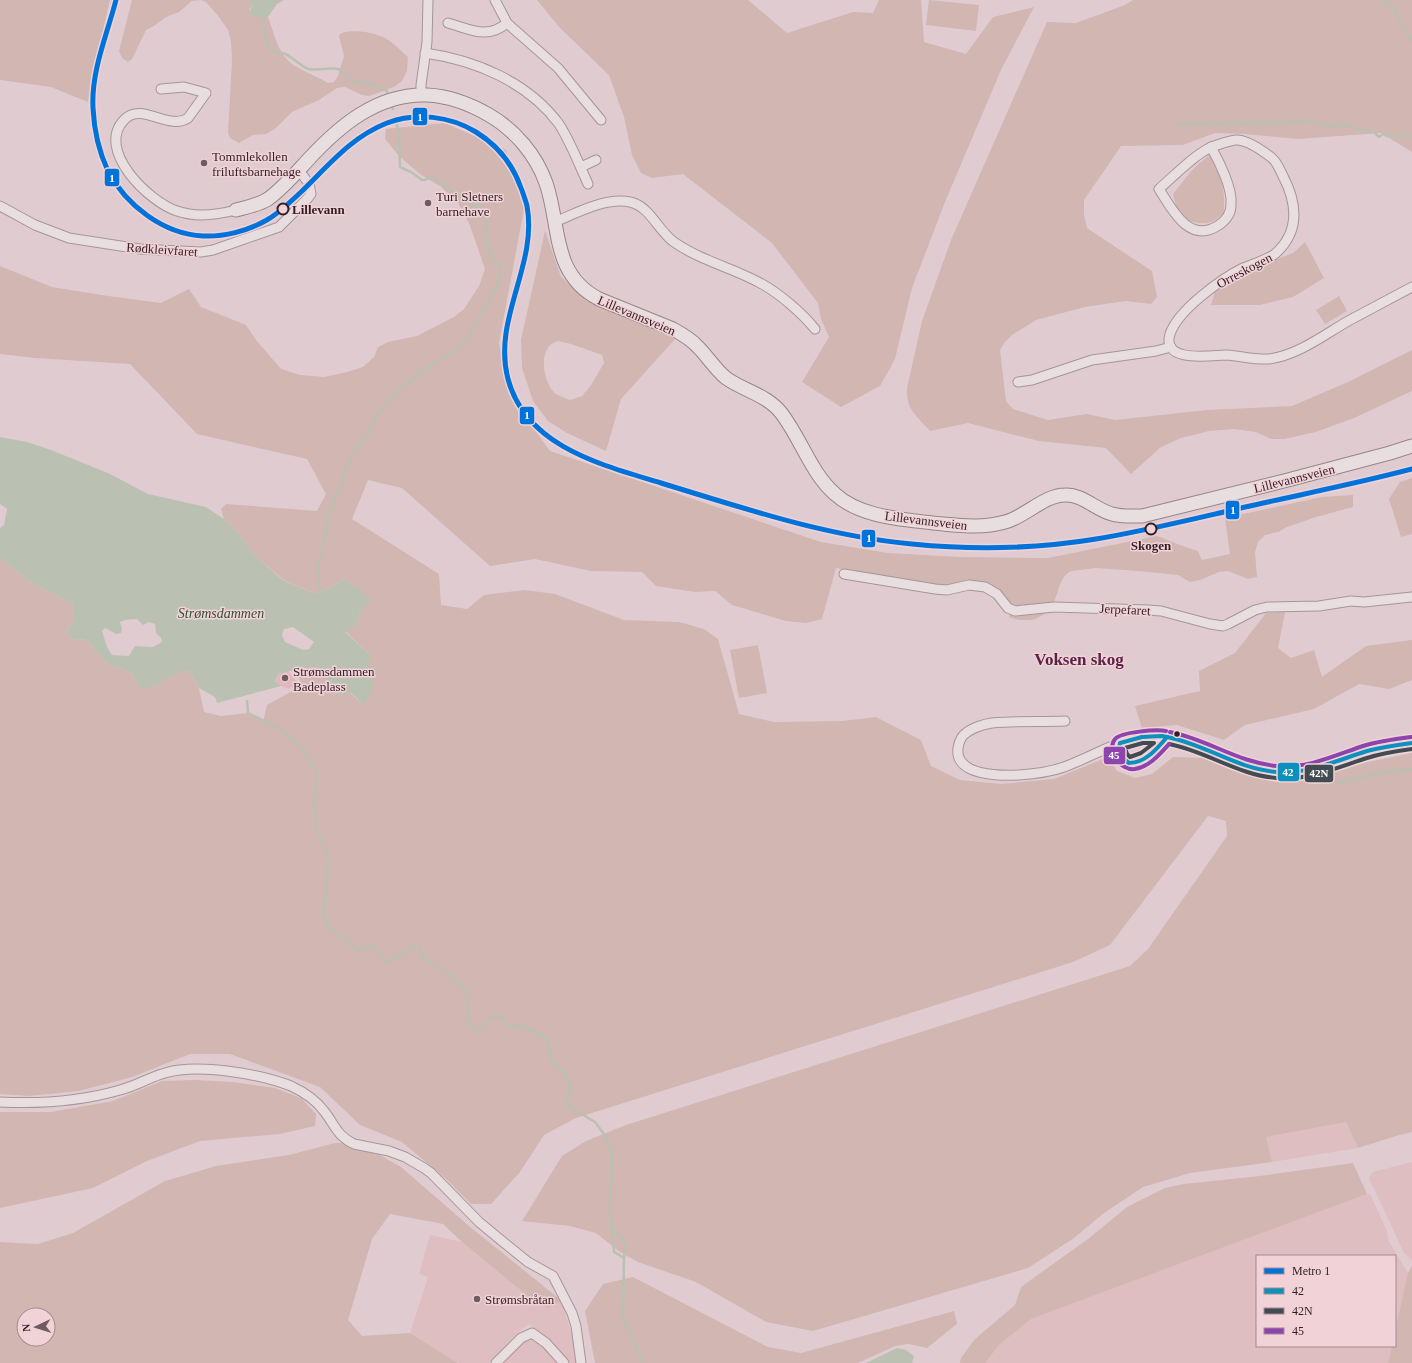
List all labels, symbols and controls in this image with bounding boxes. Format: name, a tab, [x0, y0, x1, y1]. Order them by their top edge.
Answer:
line badge: 1	[412, 107, 428, 126]
text: 1	[417, 111, 423, 123]
place label: Tommlekollen friluftsbarnehage	[212, 149, 301, 179]
marker: Tommlekollen friluftsbarnehage	[199, 158, 209, 168]
line badge: 1	[104, 168, 120, 187]
text: 1	[109, 172, 115, 184]
place label: Turi Sletners barnehave	[436, 189, 503, 219]
marker: Turi Sletners barnehave	[423, 198, 433, 208]
marker: Lillevann	[276, 202, 290, 216]
place label: Lillevann	[292, 202, 346, 217]
street label: Rødkleivfaret	[126, 240, 199, 260]
street label: Orreskogen	[1214, 249, 1275, 291]
street label: Lillevannsveien	[596, 292, 678, 339]
line badge: 1	[519, 406, 535, 425]
text: 1	[524, 409, 530, 421]
street label: Lillevannsveien	[1252, 461, 1337, 496]
line badge: 1	[1225, 500, 1240, 520]
text: 1	[1230, 504, 1236, 516]
street label: Lillevannsveien	[884, 508, 969, 533]
marker: Skogen	[1144, 522, 1158, 536]
line badge: 1	[861, 529, 876, 548]
text: 1	[866, 532, 872, 544]
place label: Skogen	[1131, 538, 1172, 553]
street label: Jerpefaret	[1099, 601, 1151, 618]
water label: Strømsdammen	[178, 606, 264, 621]
district label: Voksen skog	[1034, 650, 1124, 669]
place label: Strømsdammen Badeplass	[293, 664, 375, 694]
marker: Strømsdammen Badeplass	[280, 673, 290, 683]
unlabelled marker	[1172, 729, 1182, 739]
line badge: 45	[1103, 746, 1126, 765]
text: 45	[1109, 749, 1120, 761]
line badge: 42	[1277, 762, 1300, 782]
line badge: 42N	[1304, 764, 1334, 783]
text: 42	[1283, 766, 1294, 778]
text: 42N	[1310, 767, 1329, 779]
legend	[1256, 1255, 1396, 1347]
text: Metro 1	[1292, 1264, 1330, 1278]
text: 42	[1292, 1284, 1304, 1298]
place label: Strømsbråtan	[485, 1292, 555, 1307]
marker: Strømsbråtan	[472, 1294, 482, 1304]
text: 42N	[1292, 1304, 1313, 1318]
north arrow	[16, 1307, 56, 1347]
text: N	[20, 1323, 32, 1332]
text: 45	[1292, 1324, 1304, 1338]

